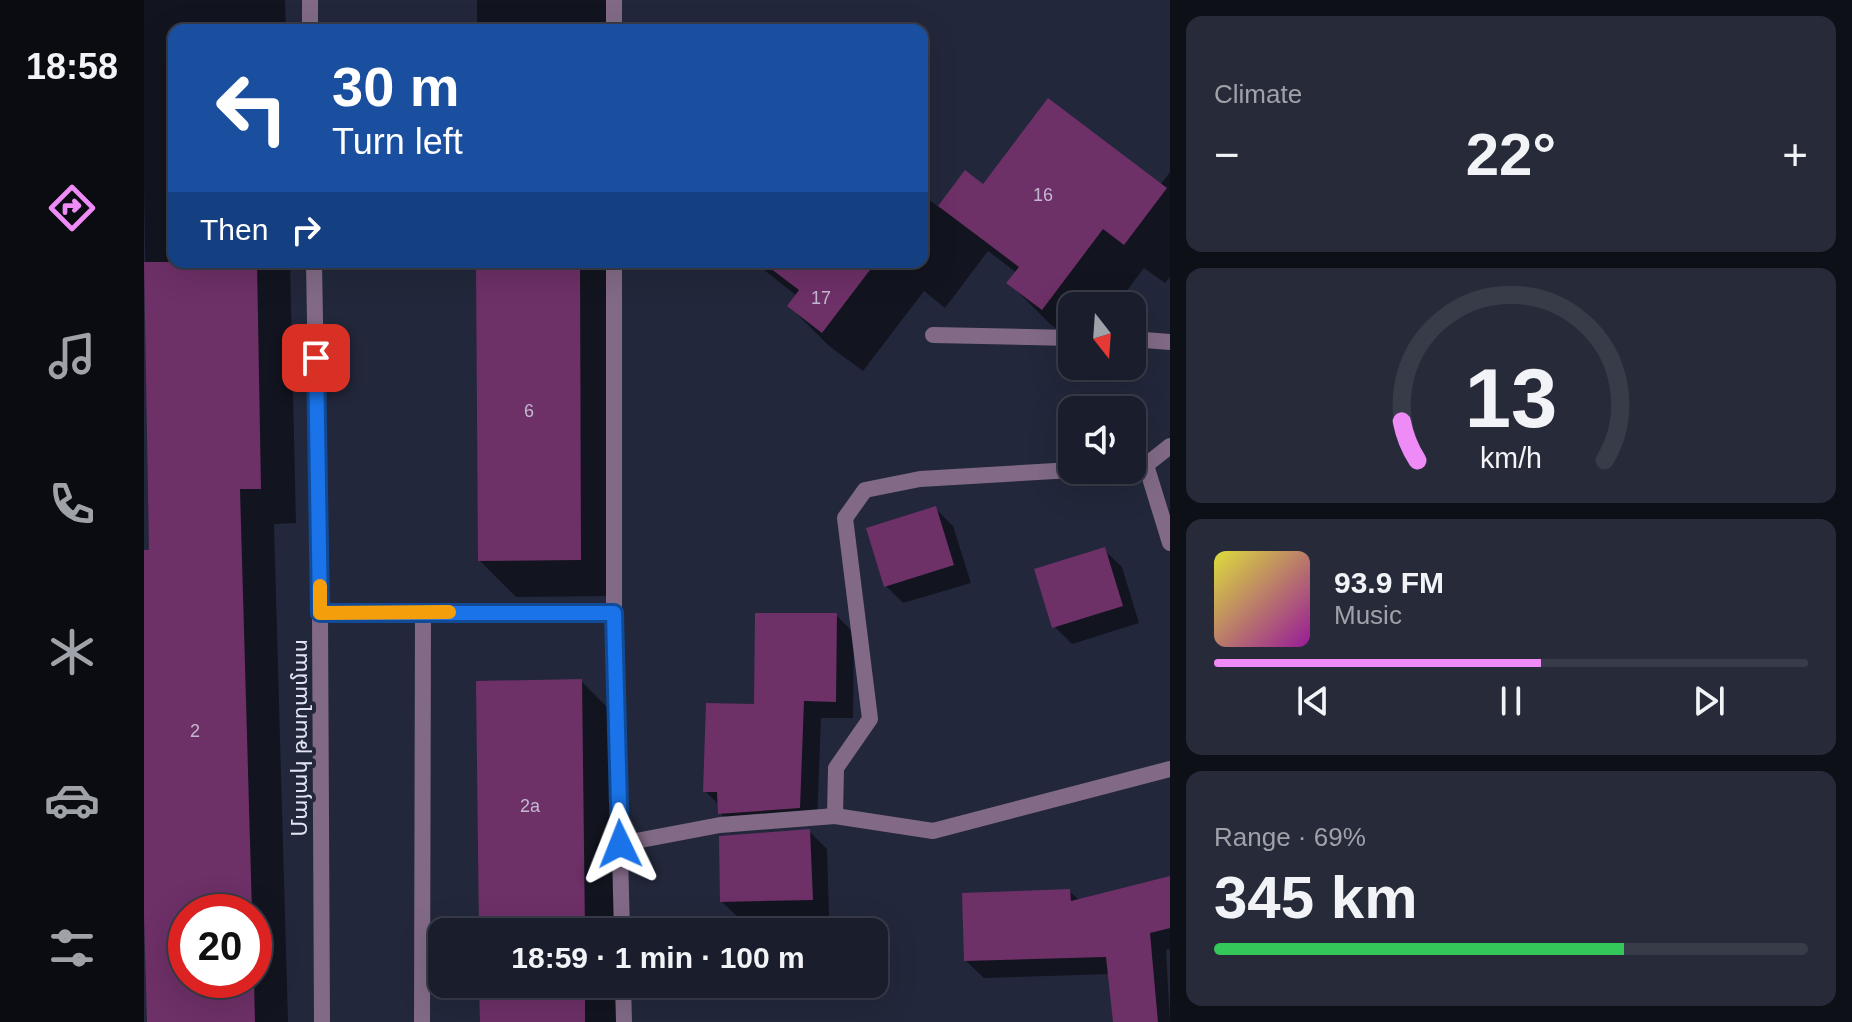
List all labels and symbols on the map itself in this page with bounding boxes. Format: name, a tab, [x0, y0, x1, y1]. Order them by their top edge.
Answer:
house number: 16	[1033, 185, 1053, 205]
house number: 17	[811, 288, 831, 308]
north arrow	[1058, 292, 1146, 380]
pin	[282, 324, 350, 392]
house number: 6	[524, 401, 534, 421]
street label: Մայակ թաղամաս	[287, 639, 312, 837]
house number: 2	[190, 721, 200, 741]
house number: 2a	[520, 796, 541, 816]
position arrow	[578, 802, 662, 886]
speed limit sign: 20	[168, 894, 272, 998]

